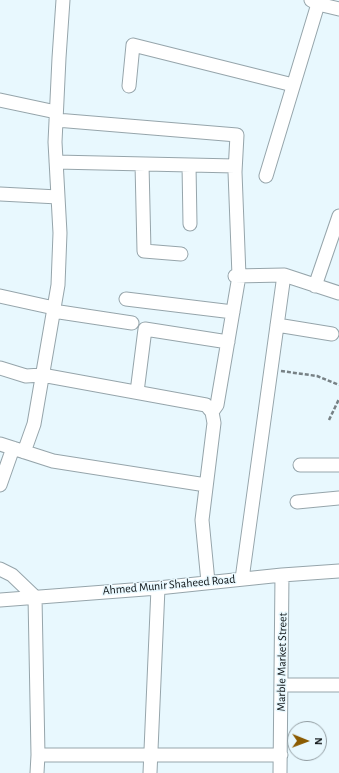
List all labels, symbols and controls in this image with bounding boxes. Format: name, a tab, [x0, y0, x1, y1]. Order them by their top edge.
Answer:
street label: Ahmed Munir Shaheed Road	[102, 572, 236, 598]
street label: Marble Market Street	[274, 612, 290, 712]
north arrow	[287, 721, 327, 761]
text: N	[313, 737, 324, 745]

